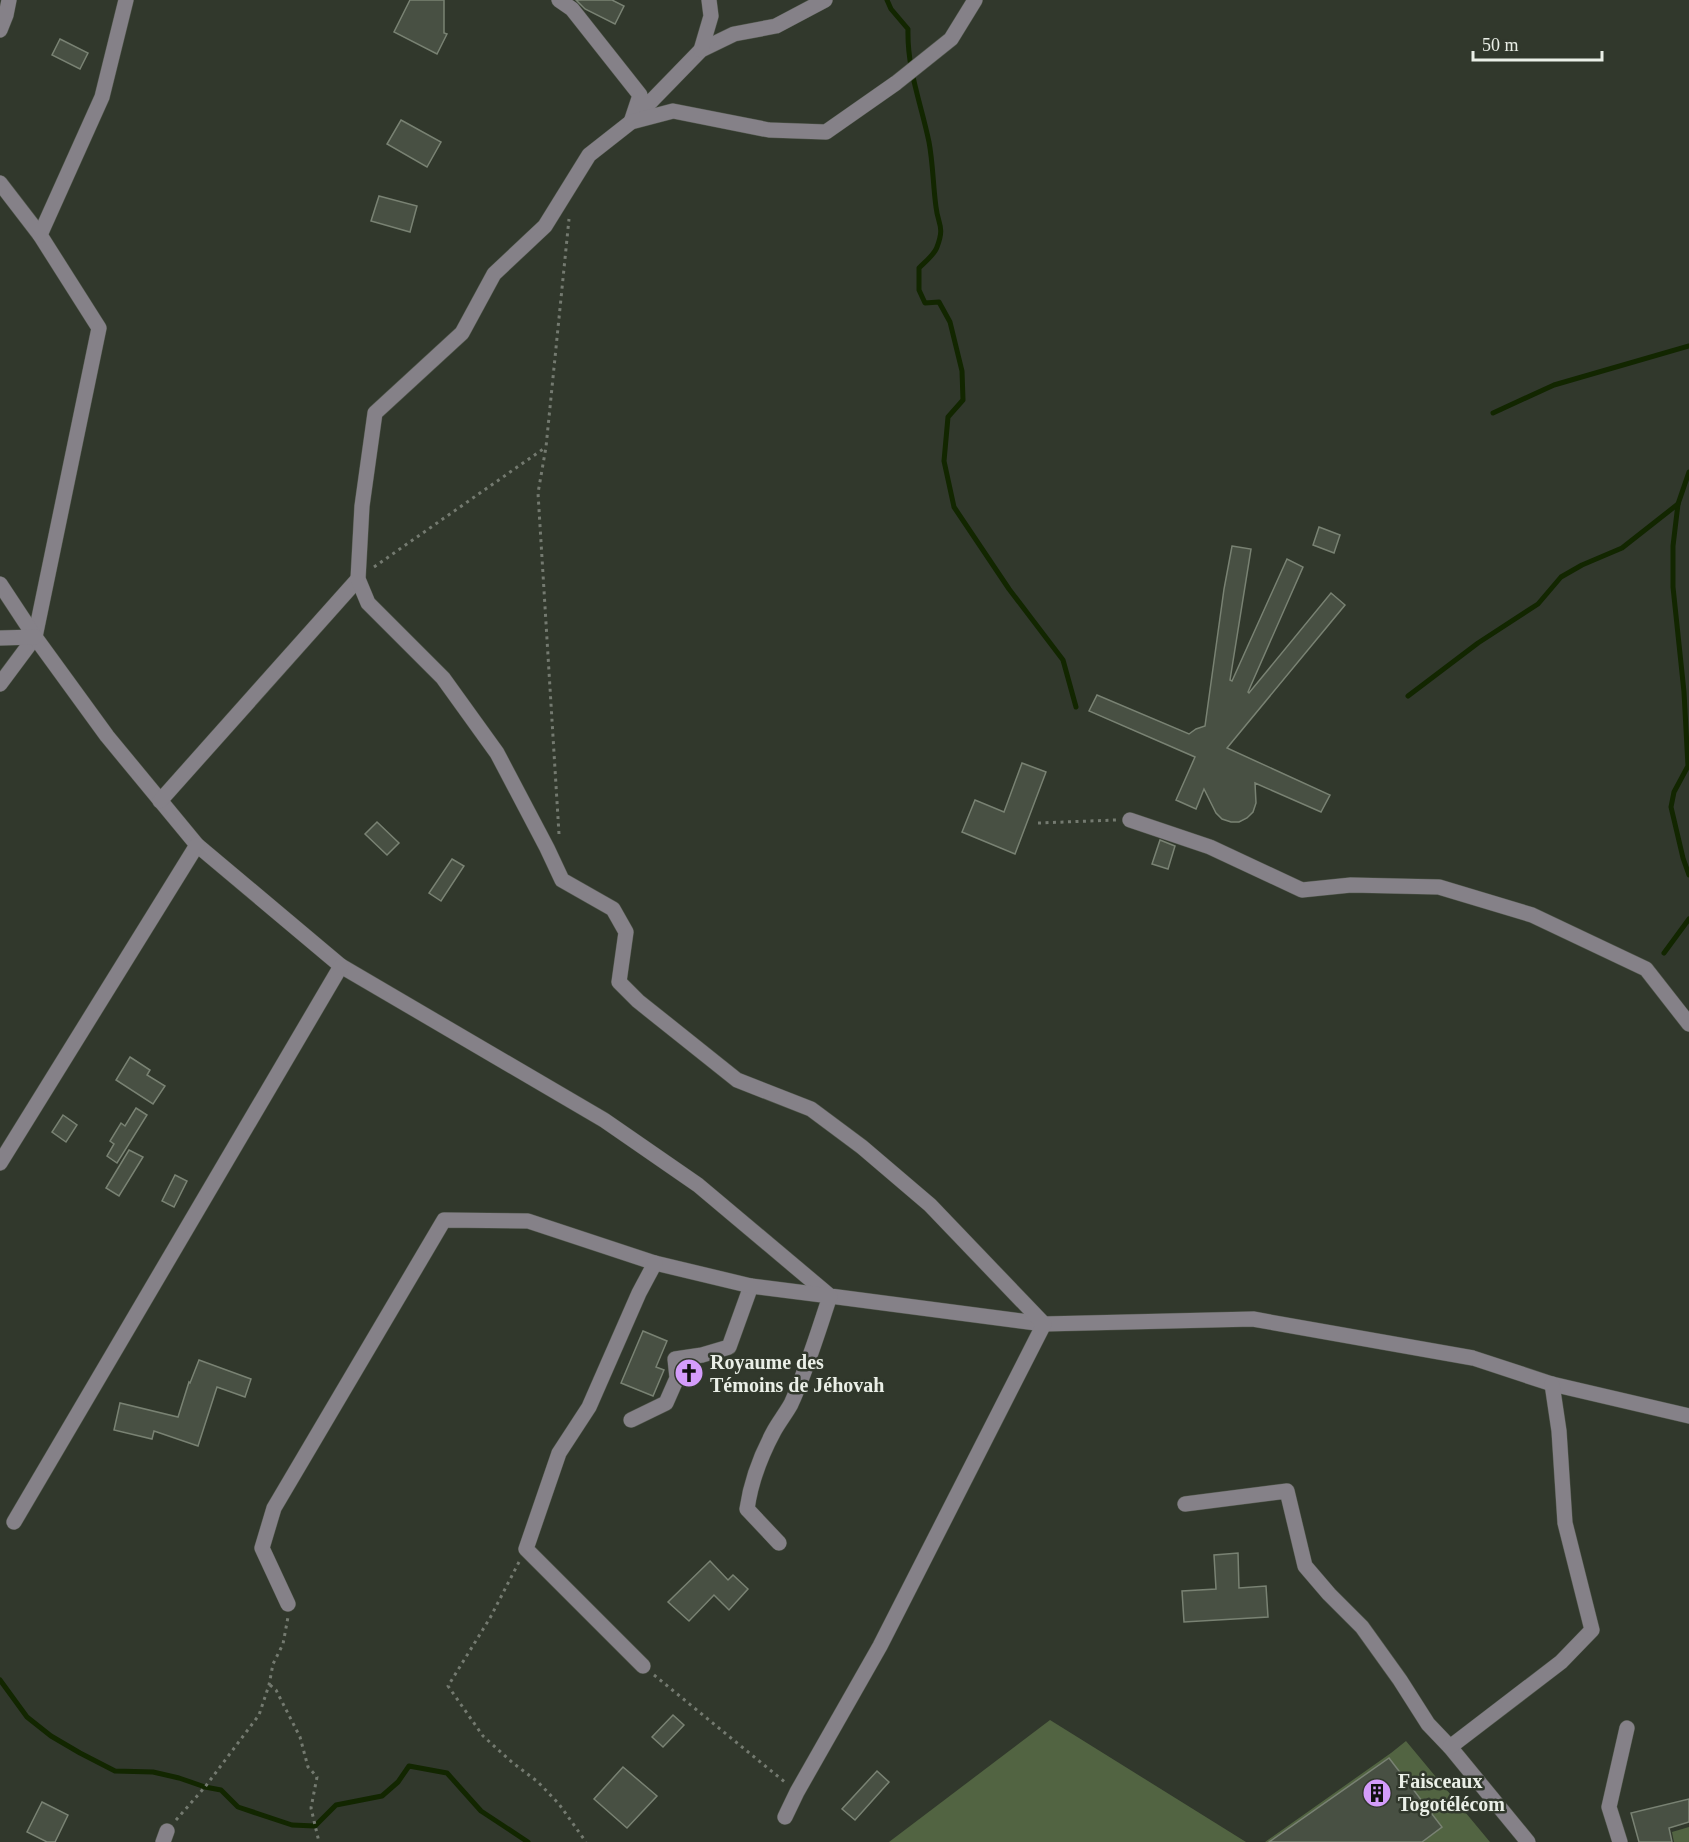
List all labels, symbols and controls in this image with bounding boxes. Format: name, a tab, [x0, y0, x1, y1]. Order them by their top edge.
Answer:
scale bar	[1473, 24, 1602, 62]
text: 50 m	[1482, 35, 1519, 55]
place label: Royaume des Témoins de Jéhovah	[710, 1351, 884, 1396]
church icon: Royaume des Témoins de Jéhovah	[673, 1357, 705, 1389]
place label: Faisceaux Togotélécom	[1398, 1770, 1505, 1816]
building icon: Faisceaux Togotélécom	[1361, 1777, 1393, 1809]

